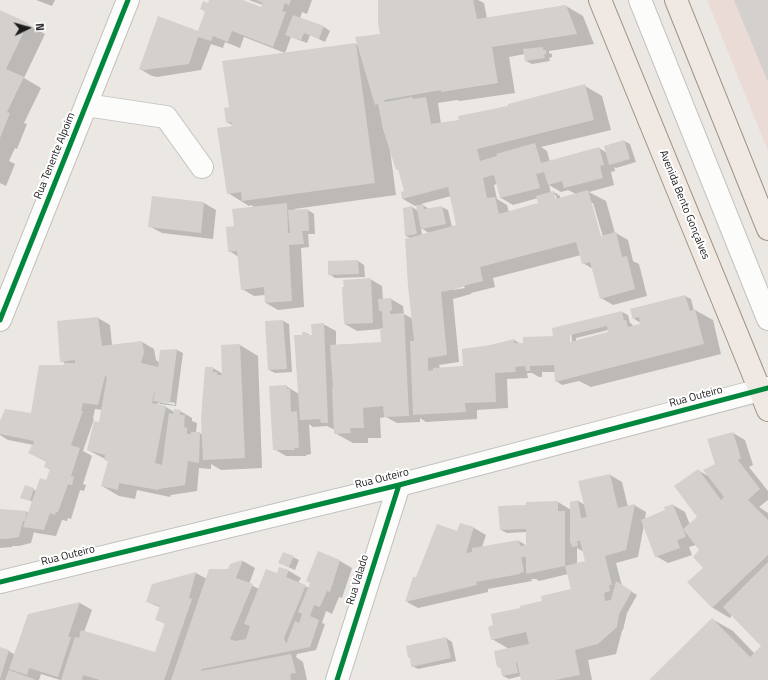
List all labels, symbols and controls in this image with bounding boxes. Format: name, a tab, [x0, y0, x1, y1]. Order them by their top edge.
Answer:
north arrow	[8, 8, 48, 48]
text: N	[32, 22, 48, 31]
street label: Rua Tenente Alpoim	[32, 111, 78, 201]
street label: Avenida Bento Gonçalves	[656, 148, 712, 262]
street label: Rua Outeiro	[668, 384, 724, 410]
street label: Rua Outeiro	[354, 466, 410, 492]
street label: Rua Outeiro	[40, 543, 96, 569]
street label: Rua Valado	[344, 553, 372, 607]

